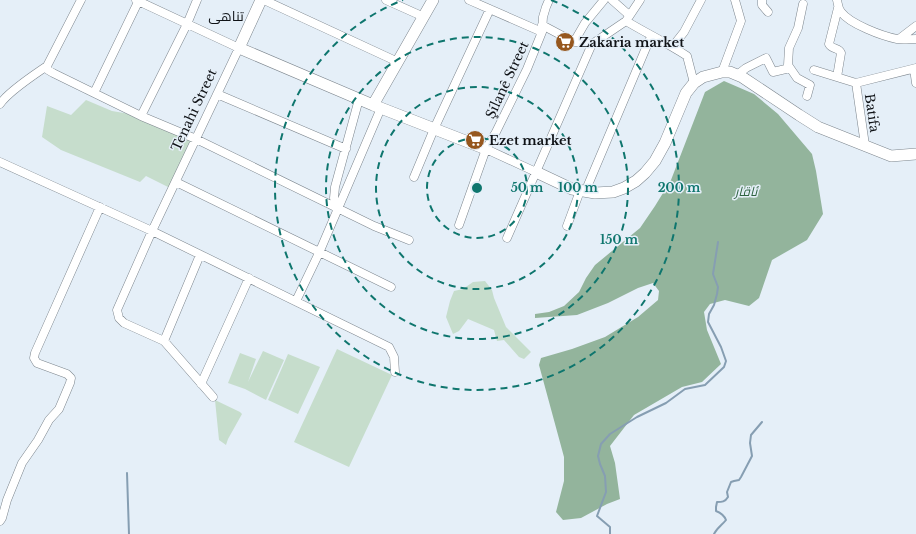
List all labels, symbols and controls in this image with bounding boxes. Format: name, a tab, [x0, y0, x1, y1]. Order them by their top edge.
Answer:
district label: تناهى	[208, 7, 244, 25]
supermarket icon: Zakaria market	[554, 31, 576, 53]
place label: Zakaria market	[579, 34, 684, 51]
street label: Şílanê Street	[482, 39, 532, 121]
street label: Tenahi Street	[168, 66, 221, 154]
street label: Batifa	[861, 92, 883, 134]
supermarket icon: Ezet market	[464, 129, 486, 151]
place label: Ezet market	[489, 132, 572, 149]
text: 50 m	[511, 180, 544, 195]
text: 100 m	[558, 180, 599, 195]
text: 200 m	[658, 180, 701, 195]
centre of rings	[470, 181, 484, 195]
park label: ئاقار	[733, 183, 760, 200]
text: 150 m	[600, 232, 639, 247]

